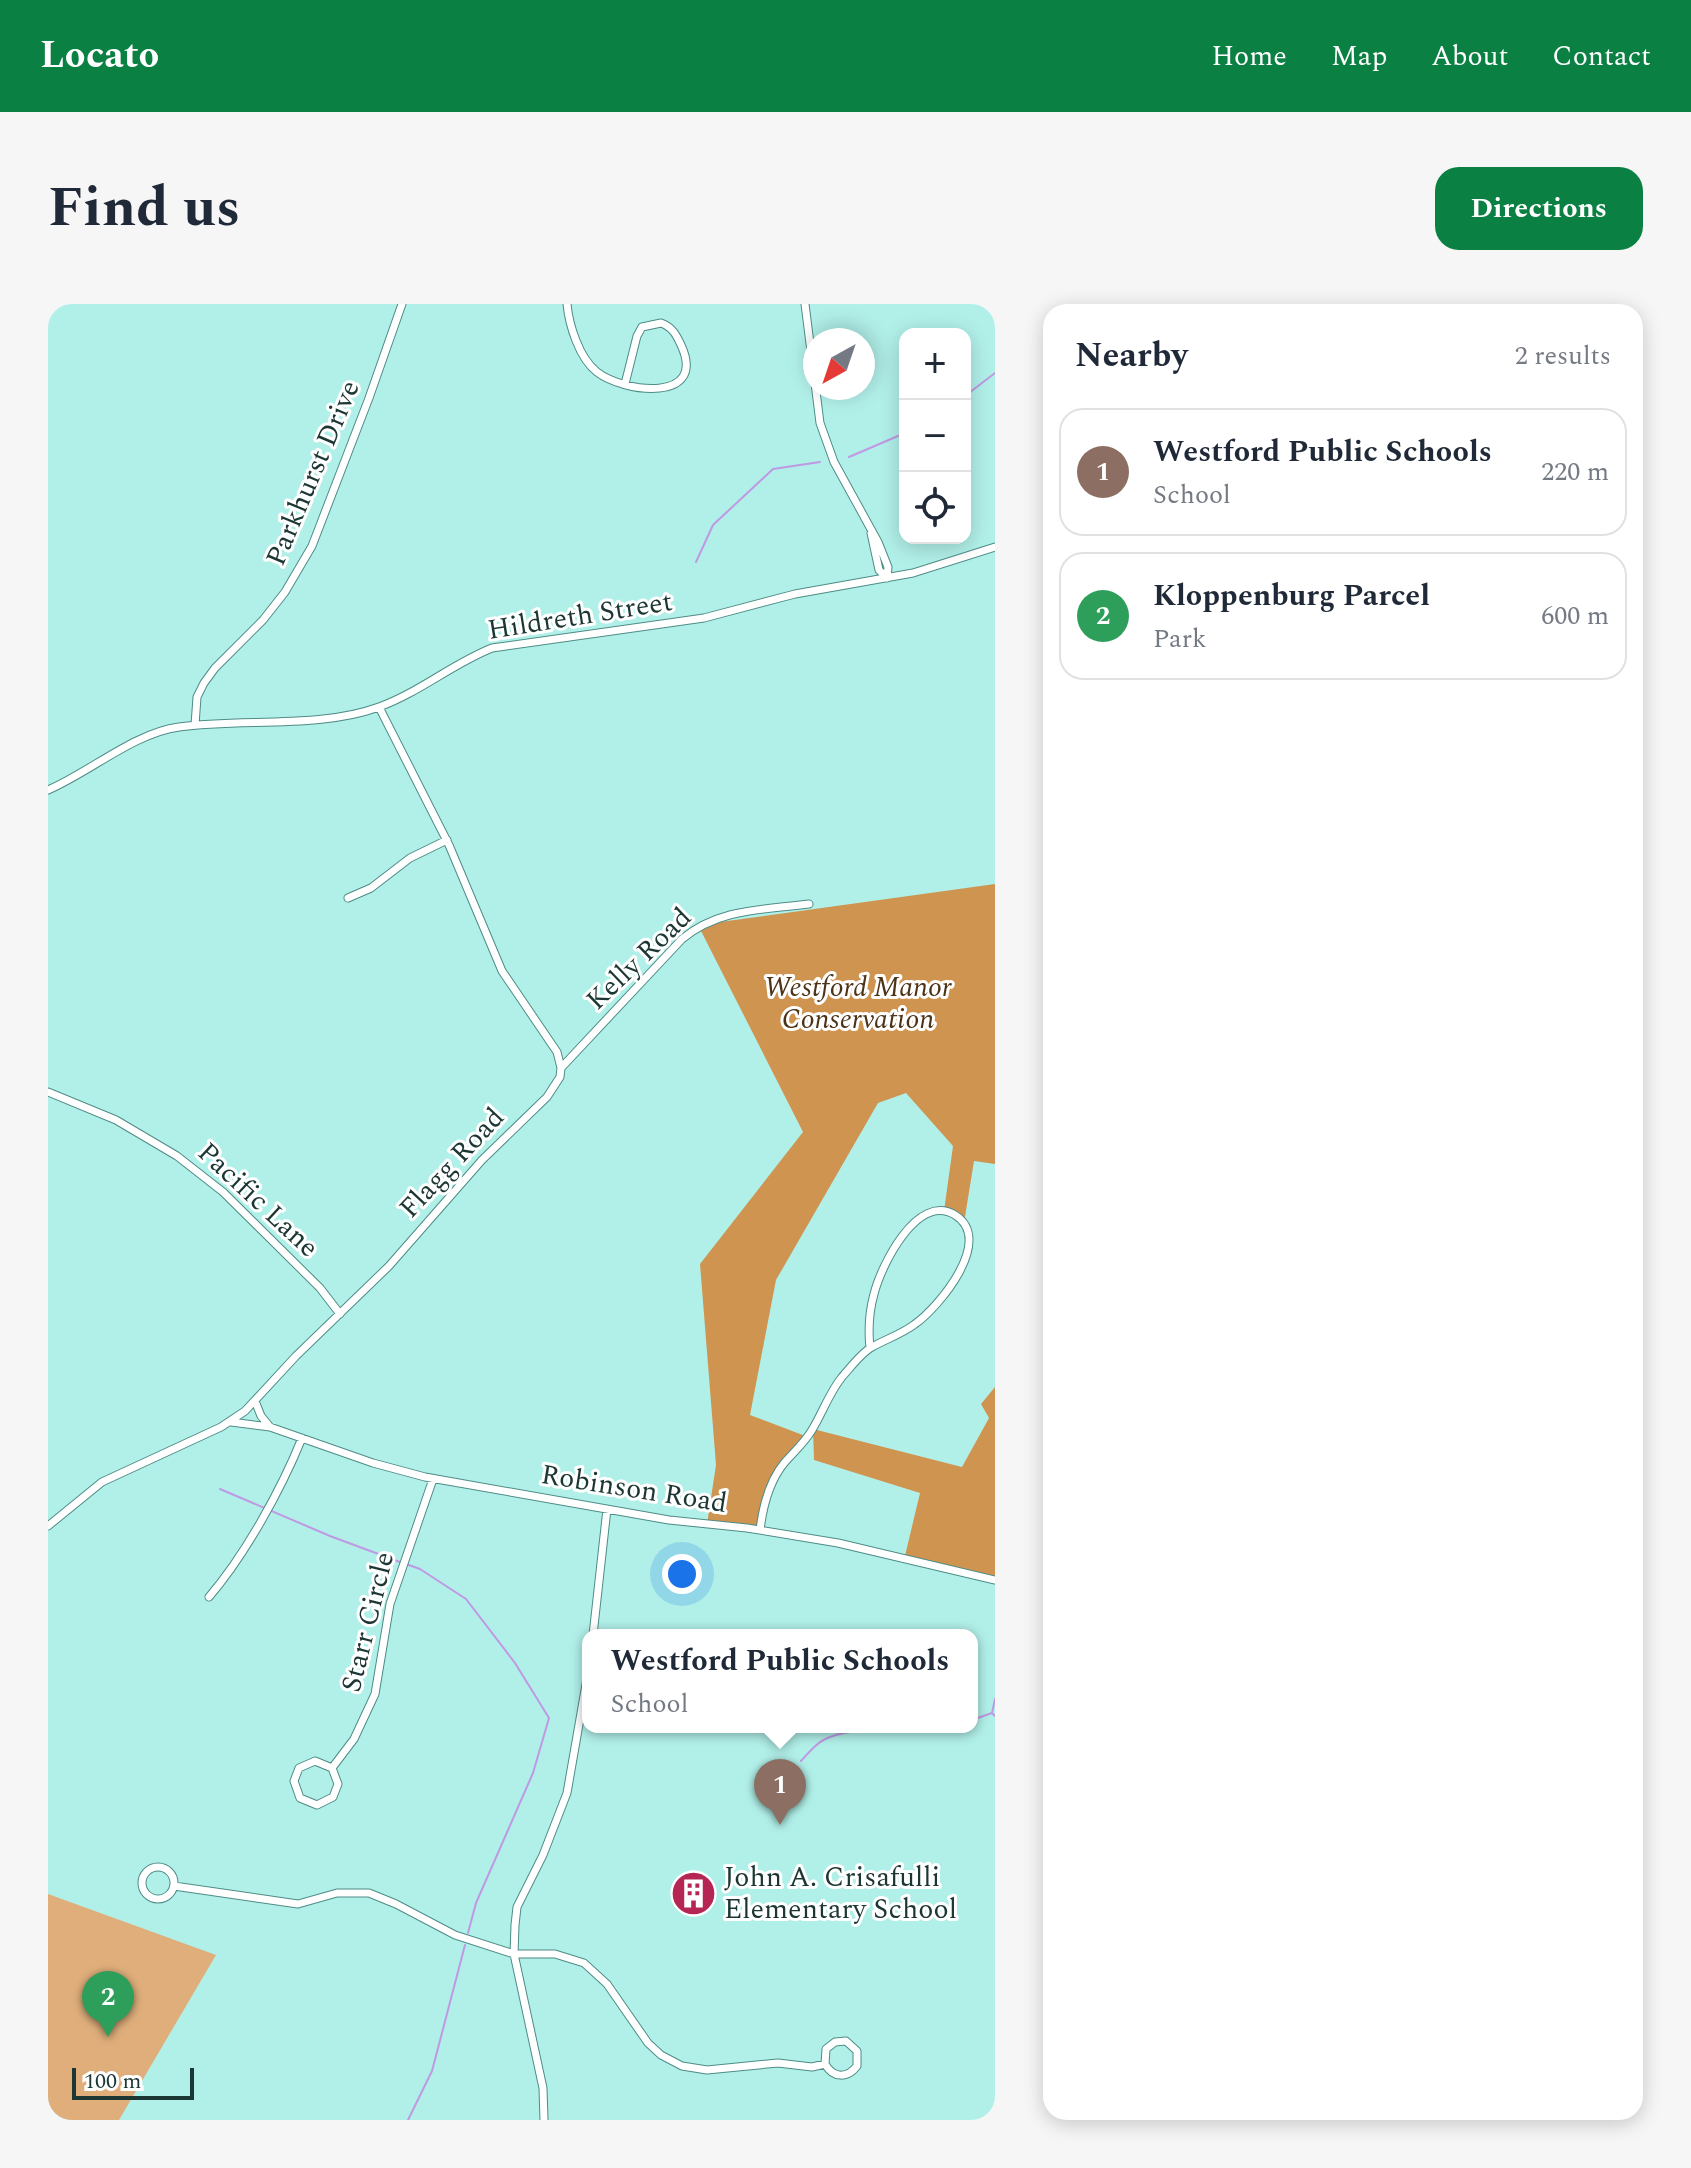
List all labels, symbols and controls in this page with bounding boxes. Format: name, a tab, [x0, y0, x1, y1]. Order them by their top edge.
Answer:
text: Locato	[40, 27, 159, 85]
text: Home	[1211, 35, 1287, 78]
text: Map	[1331, 35, 1387, 78]
text: About	[1431, 35, 1508, 78]
text: Contact	[1552, 35, 1651, 78]
text: Find us	[48, 166, 241, 251]
button: Directions	[1435, 167, 1643, 250]
north arrow	[803, 328, 875, 400]
map controls	[899, 328, 971, 544]
button: +	[899, 328, 971, 400]
text: Nearby	[1075, 330, 1188, 382]
text: 2 results	[1515, 336, 1611, 376]
street label: Parkhurst Drive	[255, 374, 371, 572]
button: −	[899, 400, 971, 472]
text: Westford Public Schools	[1153, 429, 1492, 475]
text: 1	[1096, 452, 1110, 492]
text: 220 m	[1541, 452, 1609, 492]
button: locate	[899, 472, 971, 544]
text: School	[1153, 475, 1231, 515]
text: Kloppenburg Parcel	[1153, 573, 1430, 619]
street label: Hildreth Street	[484, 580, 676, 652]
text: 2	[1096, 596, 1110, 636]
text: 600 m	[1541, 596, 1609, 636]
text: Park	[1153, 619, 1207, 659]
street label: Kelly Road	[576, 897, 702, 1021]
park label: Westford Manor Conservation	[764, 966, 952, 1041]
street label: Flagg Road	[389, 1098, 515, 1228]
street label: Pacific Lane	[187, 1132, 329, 1268]
street label: Robinson Road	[538, 1453, 730, 1525]
street label: Starr Circle	[330, 1547, 406, 1697]
your location	[662, 1554, 702, 1594]
popup	[582, 1629, 978, 1733]
text: Westford Public Schools	[611, 1638, 949, 1684]
text: School	[611, 1684, 688, 1724]
pin: 1	[754, 1759, 806, 1825]
place label: John A. Crisafulli Elementary School	[724, 1856, 957, 1931]
building icon: John A. Crisafulli Elementary School	[669, 1869, 717, 1917]
pin: 2	[82, 1971, 134, 2037]
scale bar	[72, 2064, 194, 2100]
text: 100 m	[84, 2065, 141, 2098]

